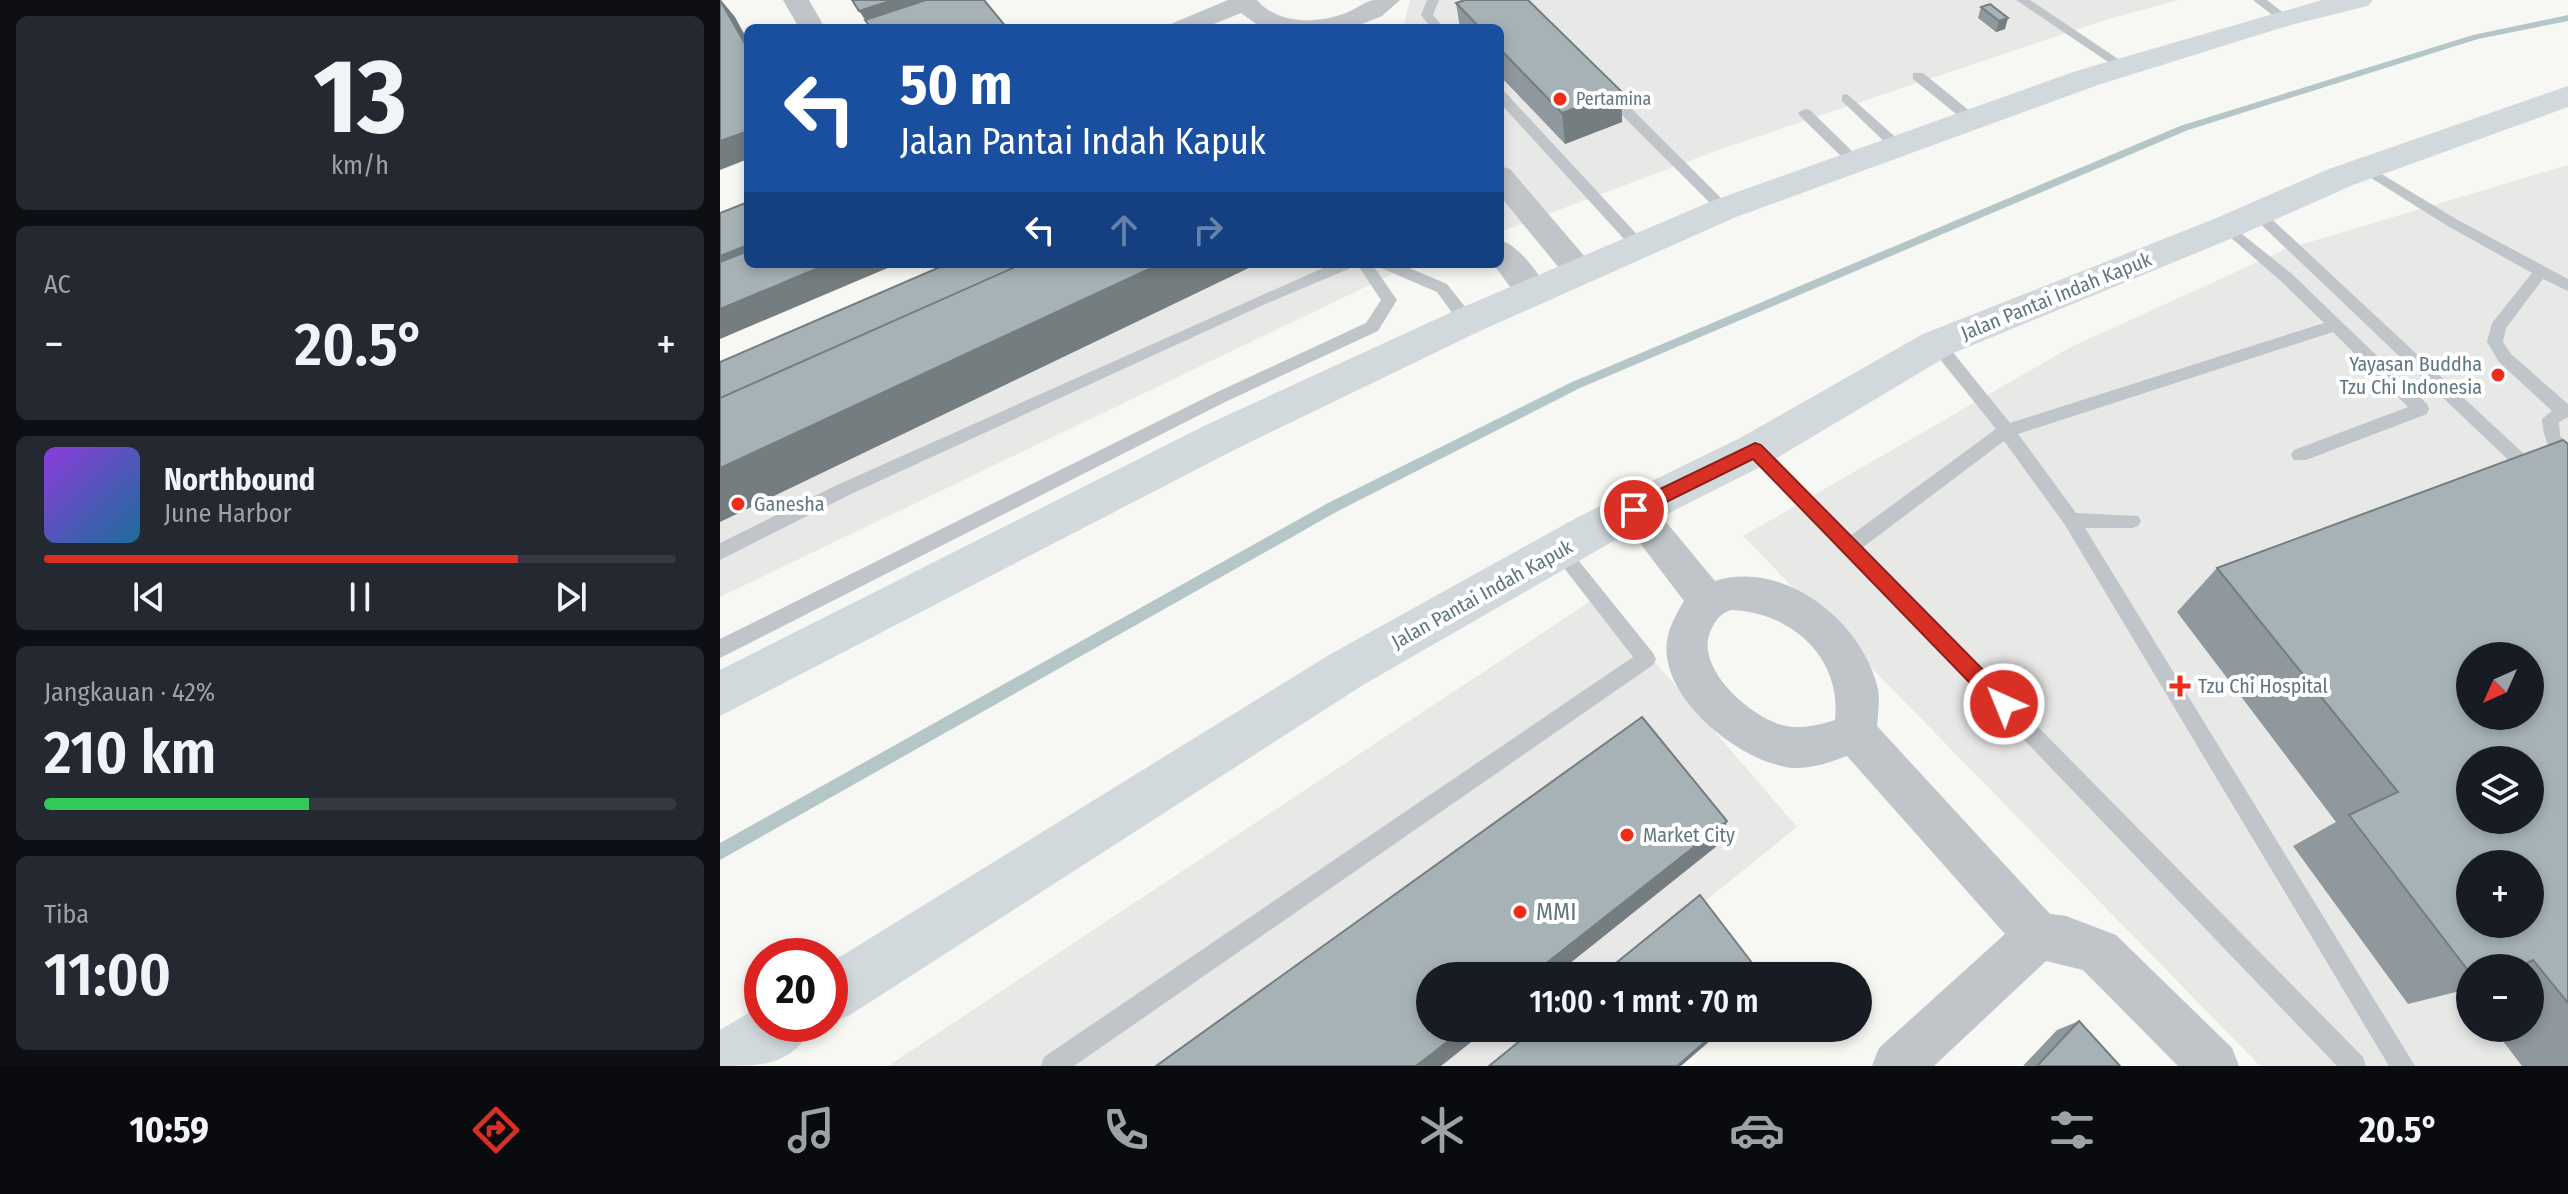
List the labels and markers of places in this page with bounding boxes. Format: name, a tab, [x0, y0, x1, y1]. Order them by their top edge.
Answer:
place label: Pertamina	[1576, 88, 1651, 110]
marker: Pertamina	[1551, 90, 1569, 108]
place label: Yayasan Buddha Tzu Chi Indonesia	[2340, 352, 2482, 399]
marker: Yayasan Buddha Tzu Chi Indonesia	[2489, 366, 2507, 384]
pin	[1600, 476, 1668, 544]
place label: Ganesha	[754, 492, 825, 516]
marker: Ganesha	[729, 495, 747, 513]
place label: Tzu Chi Hospital	[2198, 674, 2328, 698]
marker: Tzu Chi Hospital	[2169, 675, 2191, 697]
place label: Market City	[1643, 823, 1735, 847]
marker: Market City	[1618, 826, 1636, 844]
place label: MMI	[1536, 898, 1576, 926]
marker: MMI	[1511, 903, 1529, 921]

